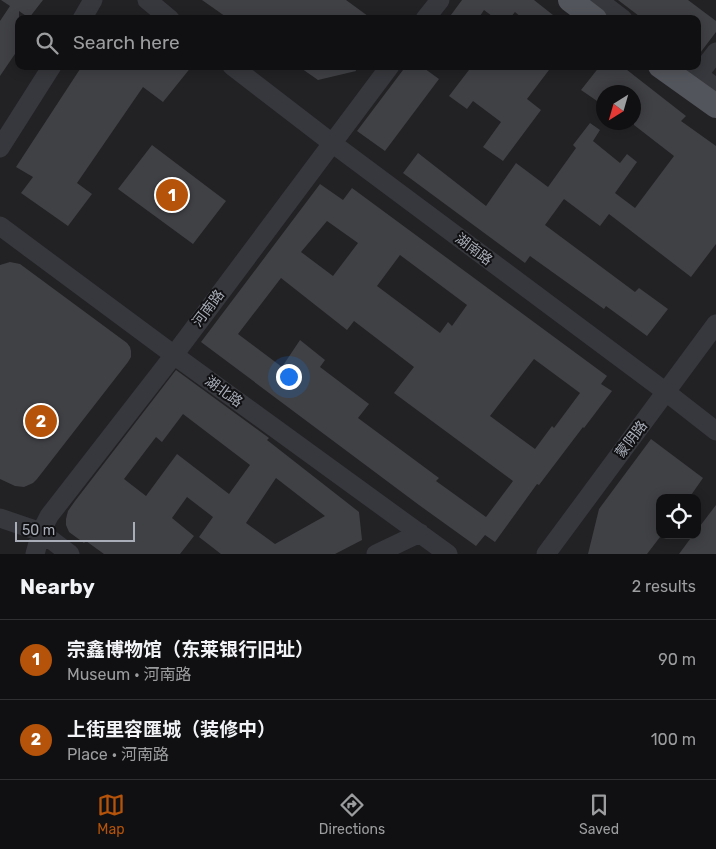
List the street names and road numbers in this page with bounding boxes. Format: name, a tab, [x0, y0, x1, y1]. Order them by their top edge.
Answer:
street label: 湖南路	[452, 230, 496, 269]
street label: 河南路	[189, 286, 228, 330]
street label: 湖北路	[202, 372, 246, 411]
street label: 蒙阴路	[612, 417, 651, 461]

